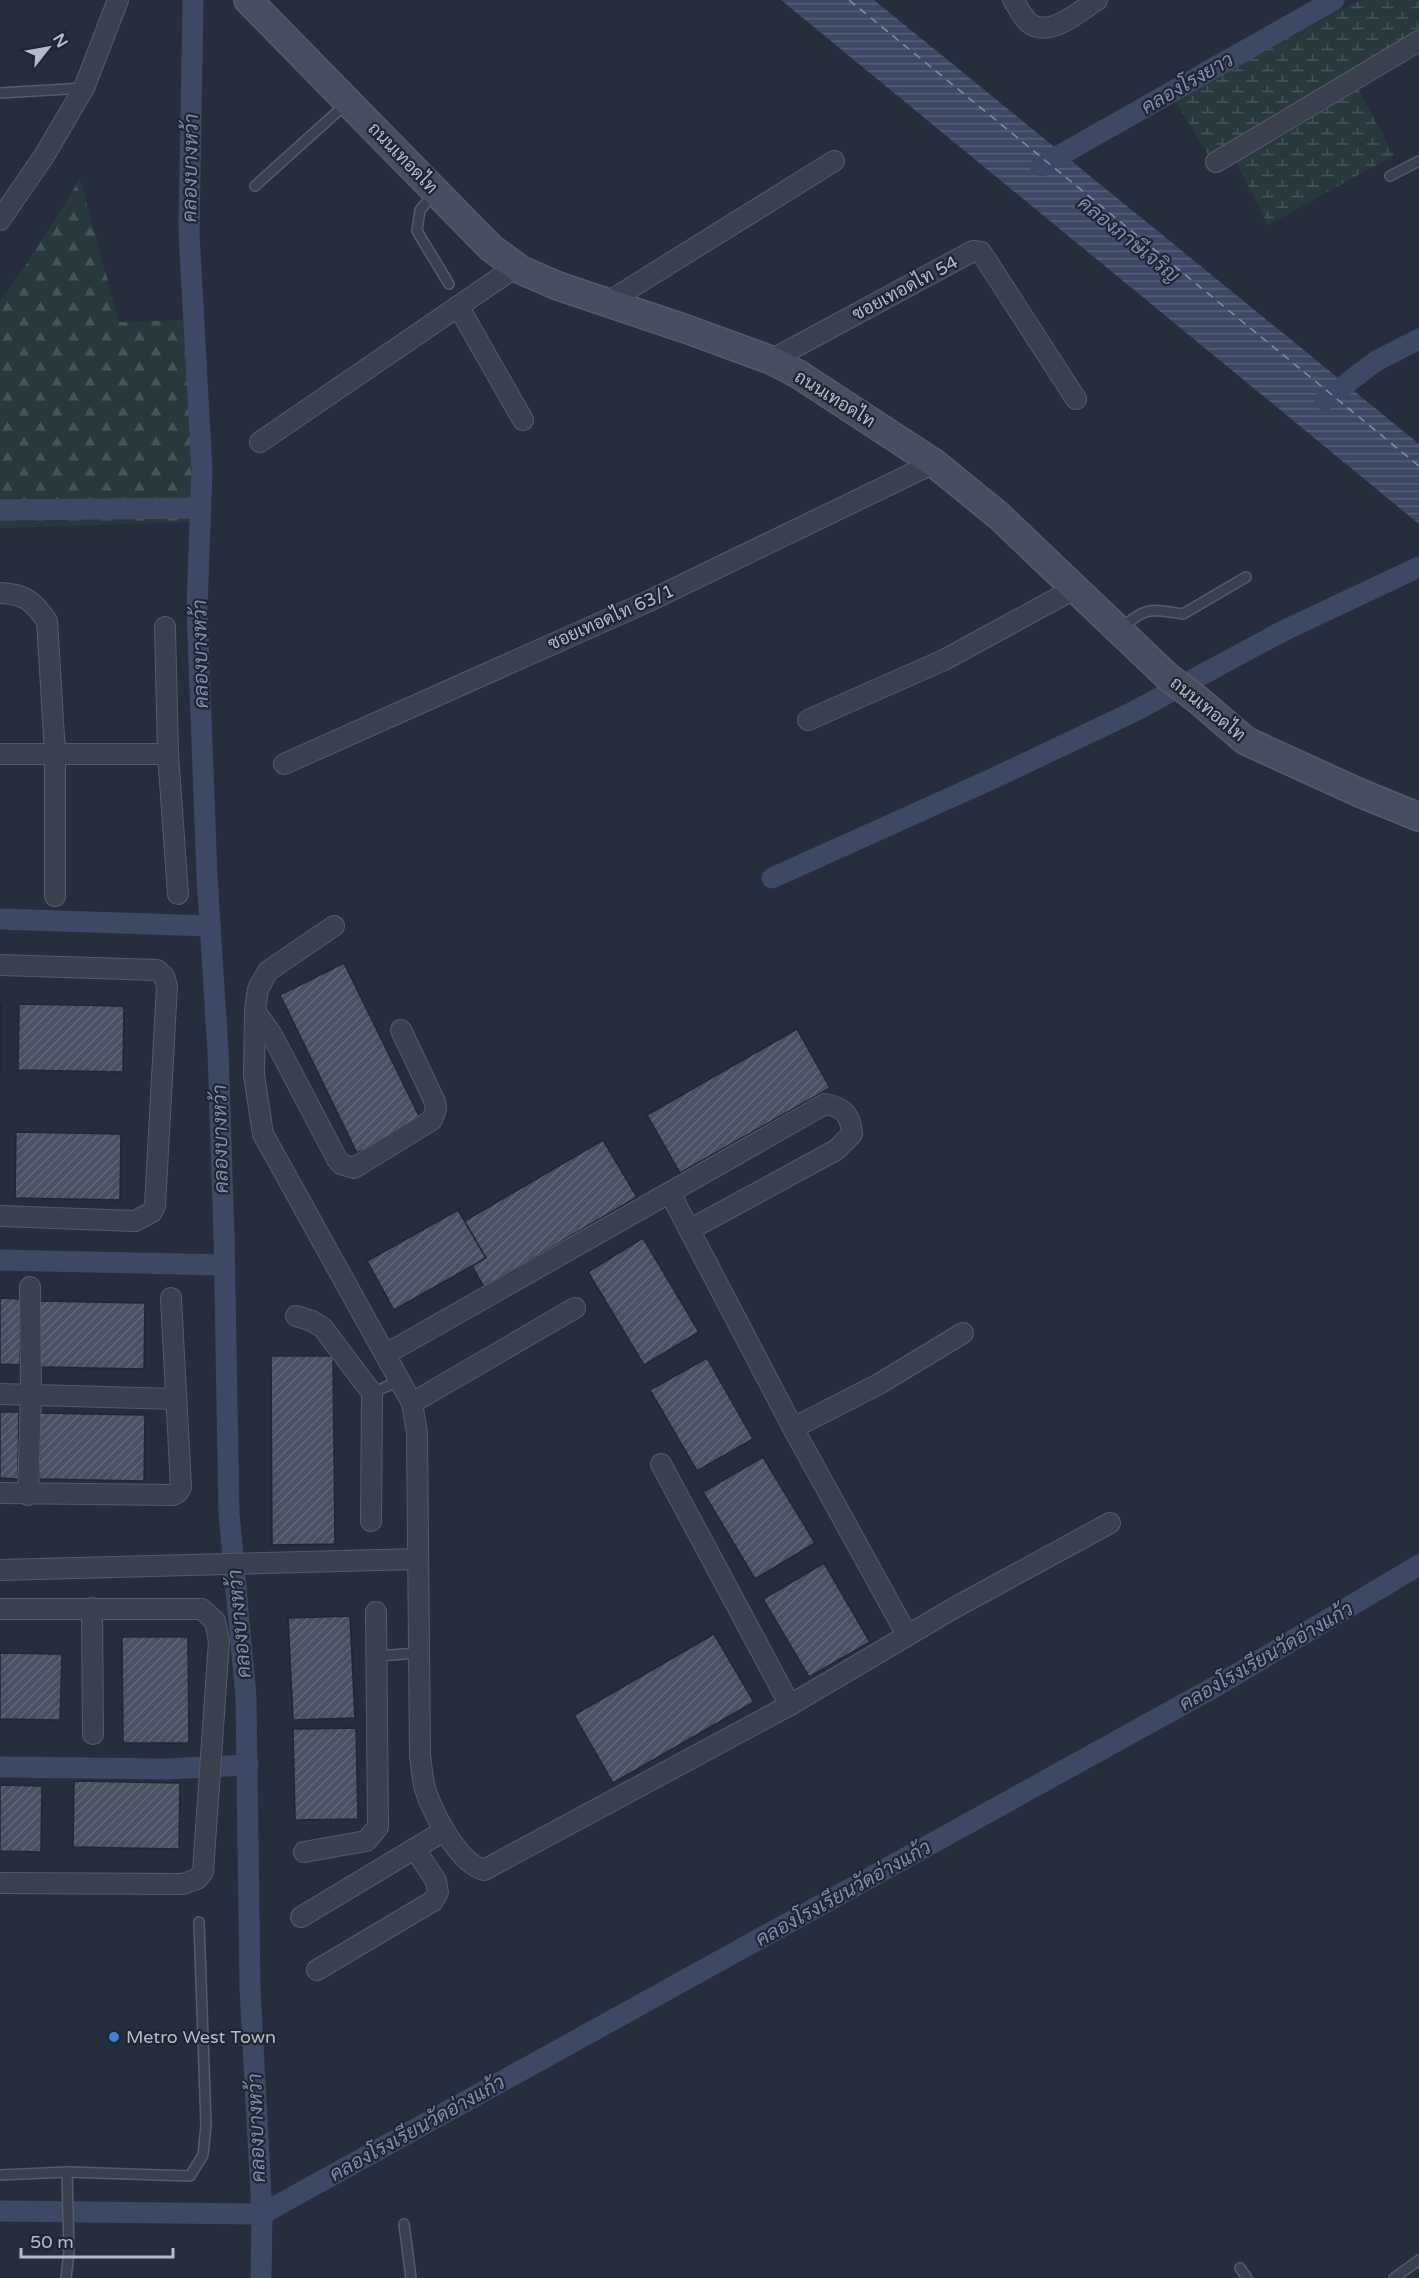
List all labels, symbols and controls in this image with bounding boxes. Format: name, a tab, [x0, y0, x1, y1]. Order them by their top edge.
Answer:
north arrow	[18, 18, 78, 78]
text: N	[48, 30, 72, 51]
water label: คลองโรงยาว	[1136, 46, 1238, 120]
water label: คลองบางหว้า	[176, 113, 204, 223]
street label: ถนนเทอดไท	[364, 116, 444, 198]
water label: คลองภาษีเจริญ	[1073, 190, 1186, 288]
street label: ซอยเทอดไท 54	[847, 249, 962, 325]
street label: ถนนเทอดไท	[791, 364, 880, 432]
street label: ซอยเทอดไท 63/1	[544, 577, 678, 655]
water label: คลองบางหว้า	[186, 599, 214, 709]
street label: ถนนเทอดไท	[1166, 670, 1251, 746]
water label: คลองบางหว้า	[206, 1084, 234, 1194]
water label: คลองบางหว้า	[221, 1569, 257, 1679]
water label: คลองโรงเรียนวัดอ่างแก้ว	[1174, 1596, 1358, 1716]
water label: คลองโรงเรียนวัดอ่างแก้ว	[751, 1834, 935, 1952]
place label: Metro West Town	[126, 2026, 276, 2048]
marker: Metro West Town	[107, 2030, 121, 2044]
water label: คลองโรงเรียนวัดอ่างแก้ว	[325, 2069, 509, 2187]
water label: คลองบางหว้า	[241, 2073, 271, 2183]
scale bar	[21, 2221, 172, 2259]
text: 50 m	[30, 2231, 74, 2253]

